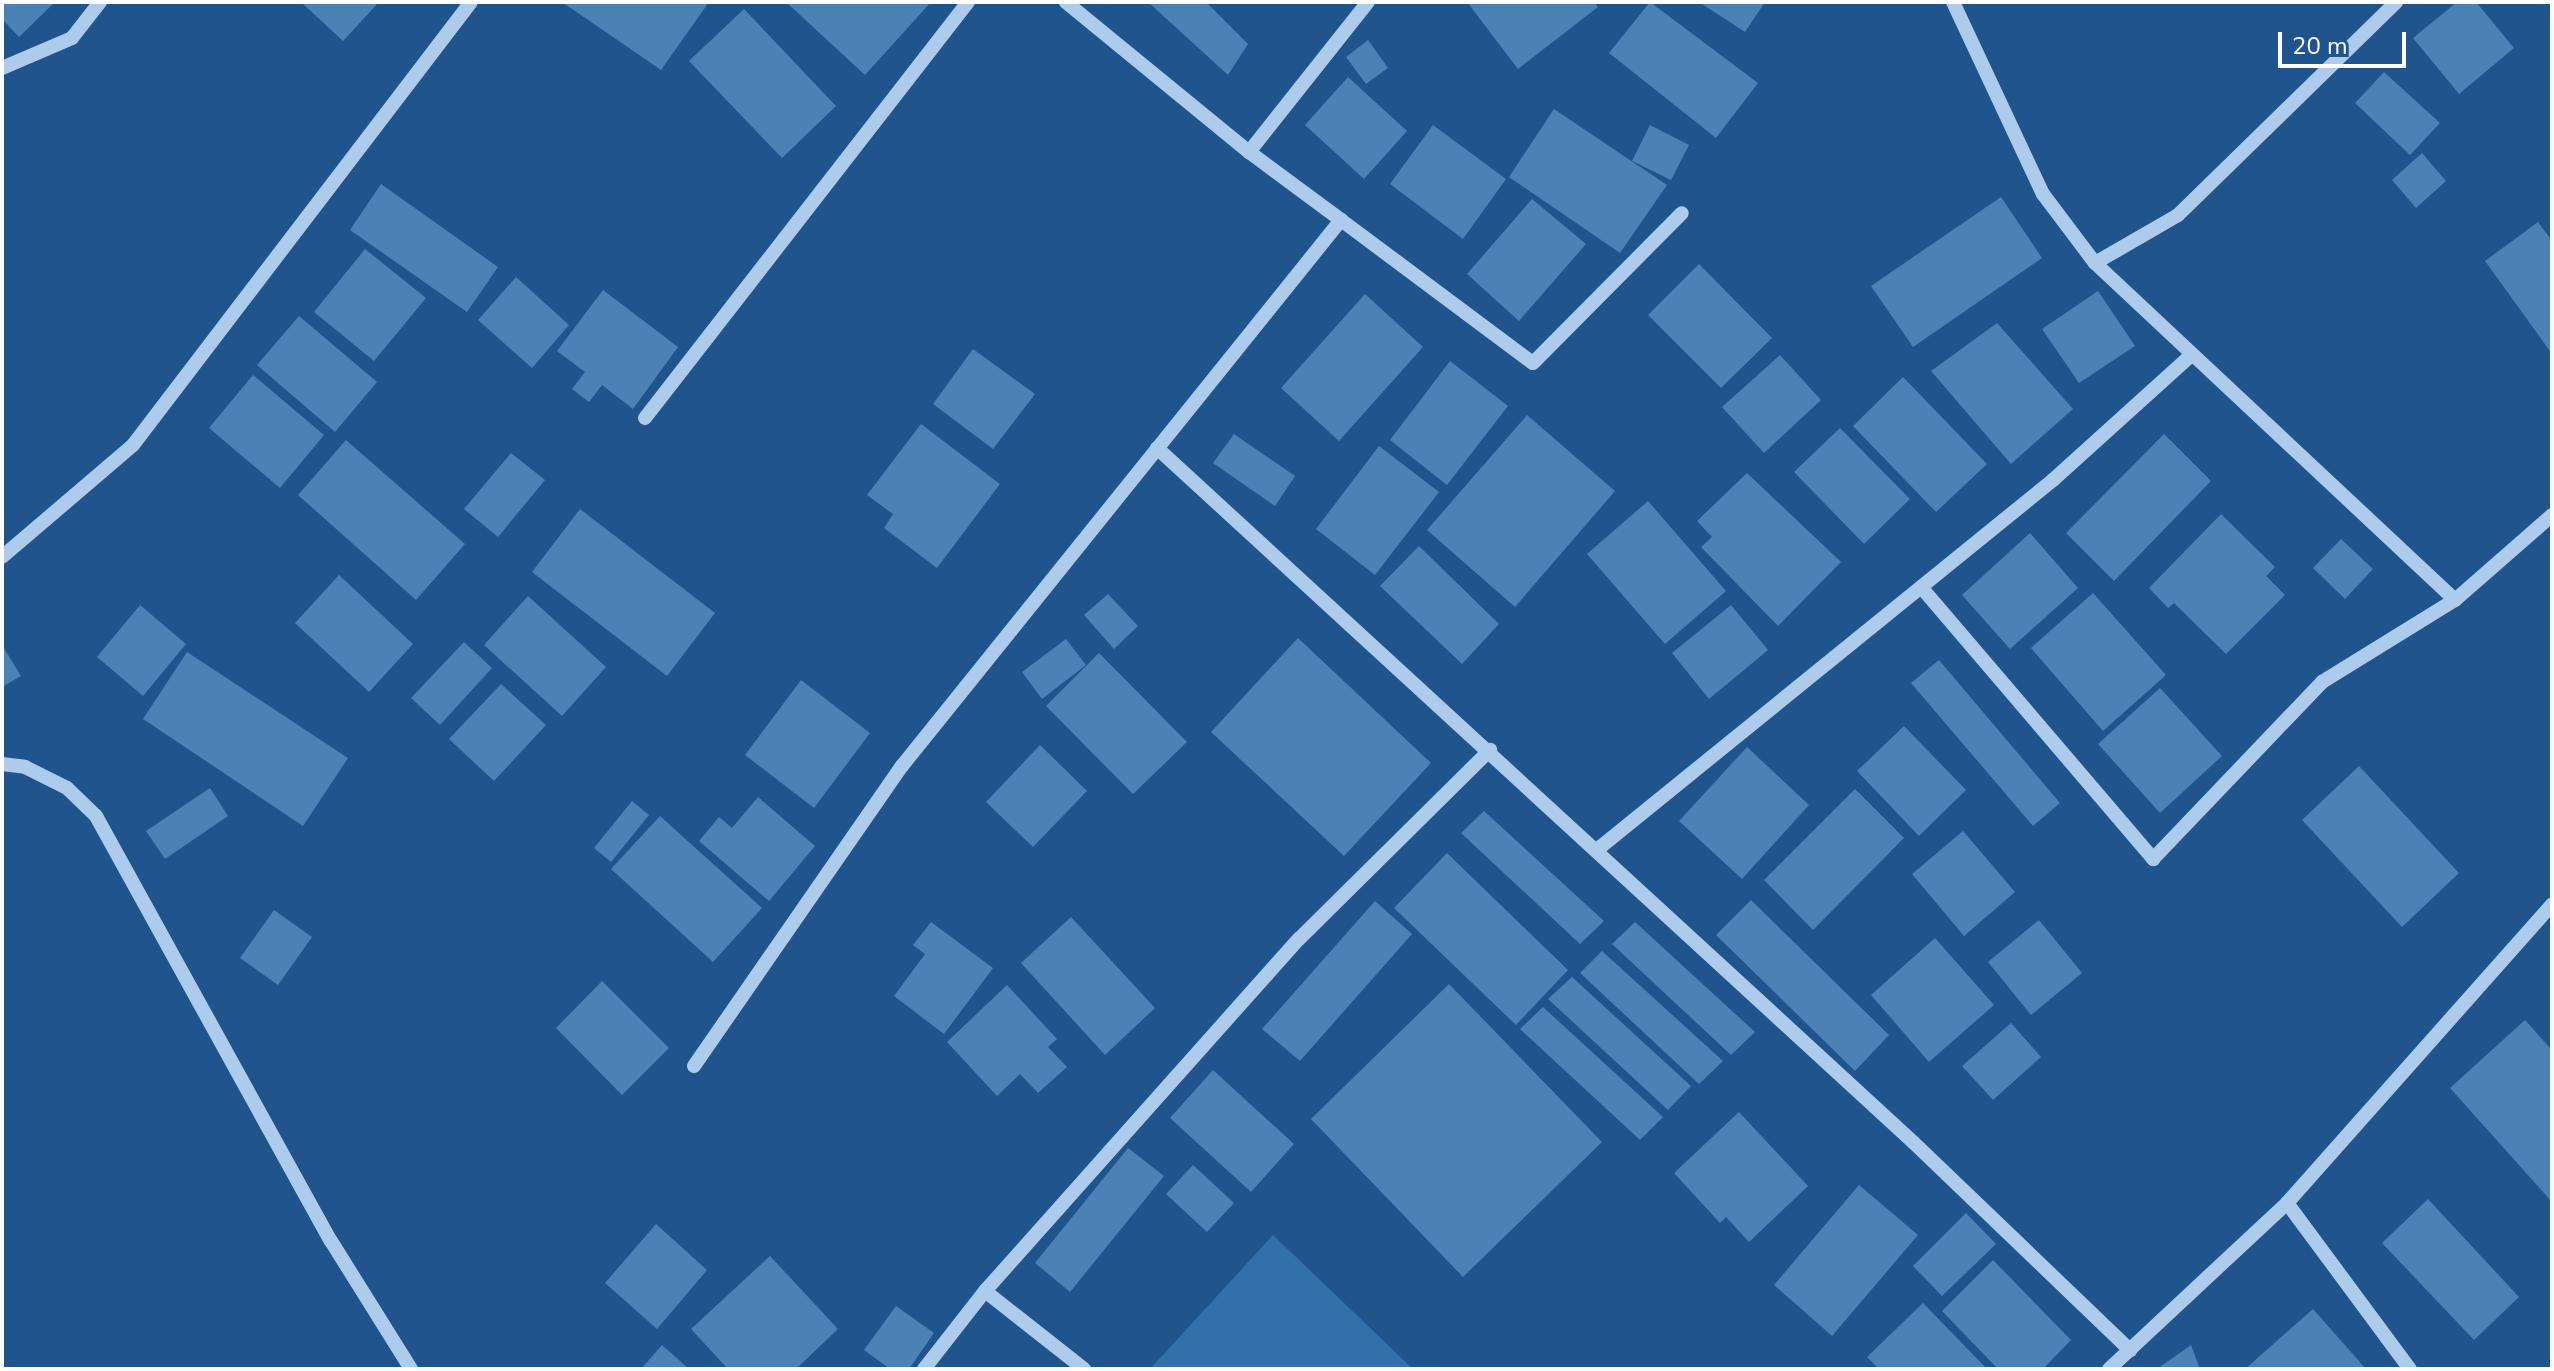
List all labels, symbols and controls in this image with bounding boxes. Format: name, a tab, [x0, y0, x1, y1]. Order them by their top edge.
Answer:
scale bar	[2282, 16, 2410, 66]
text: 20 m	[2292, 30, 2348, 62]

